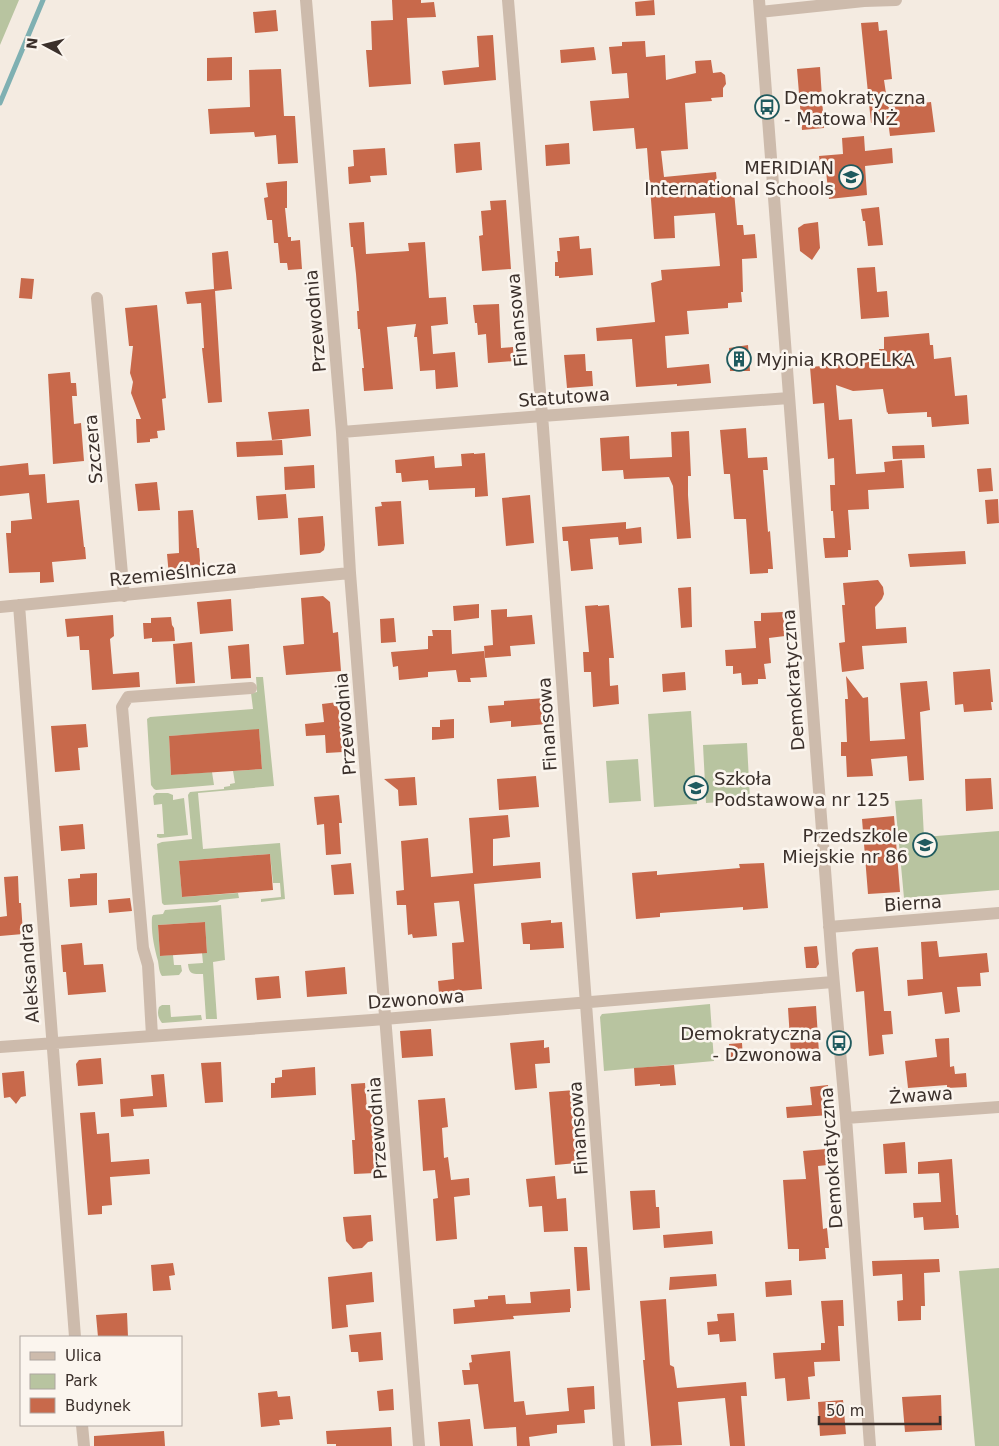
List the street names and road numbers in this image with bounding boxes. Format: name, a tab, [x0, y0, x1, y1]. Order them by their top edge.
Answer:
street label: Przewodnia	[300, 269, 330, 373]
street label: Finansowa	[502, 272, 532, 368]
street label: Statutowa	[517, 383, 611, 411]
street label: Szczera	[80, 413, 106, 485]
street label: Rzemieślnicza	[108, 556, 238, 590]
street label: Demokratyczna	[778, 609, 808, 751]
street label: Przewodnia	[330, 672, 360, 776]
street label: Finansowa	[533, 676, 561, 772]
street label: Bierna	[883, 891, 943, 915]
street label: Aleksandra	[15, 922, 43, 1024]
street label: Dzwonowa	[367, 985, 465, 1013]
street label: Przewodnia	[363, 1076, 391, 1180]
street label: Finansowa	[564, 1080, 592, 1176]
street label: Żwawa	[888, 1082, 954, 1108]
street label: Demokratyczna	[816, 1087, 846, 1229]

